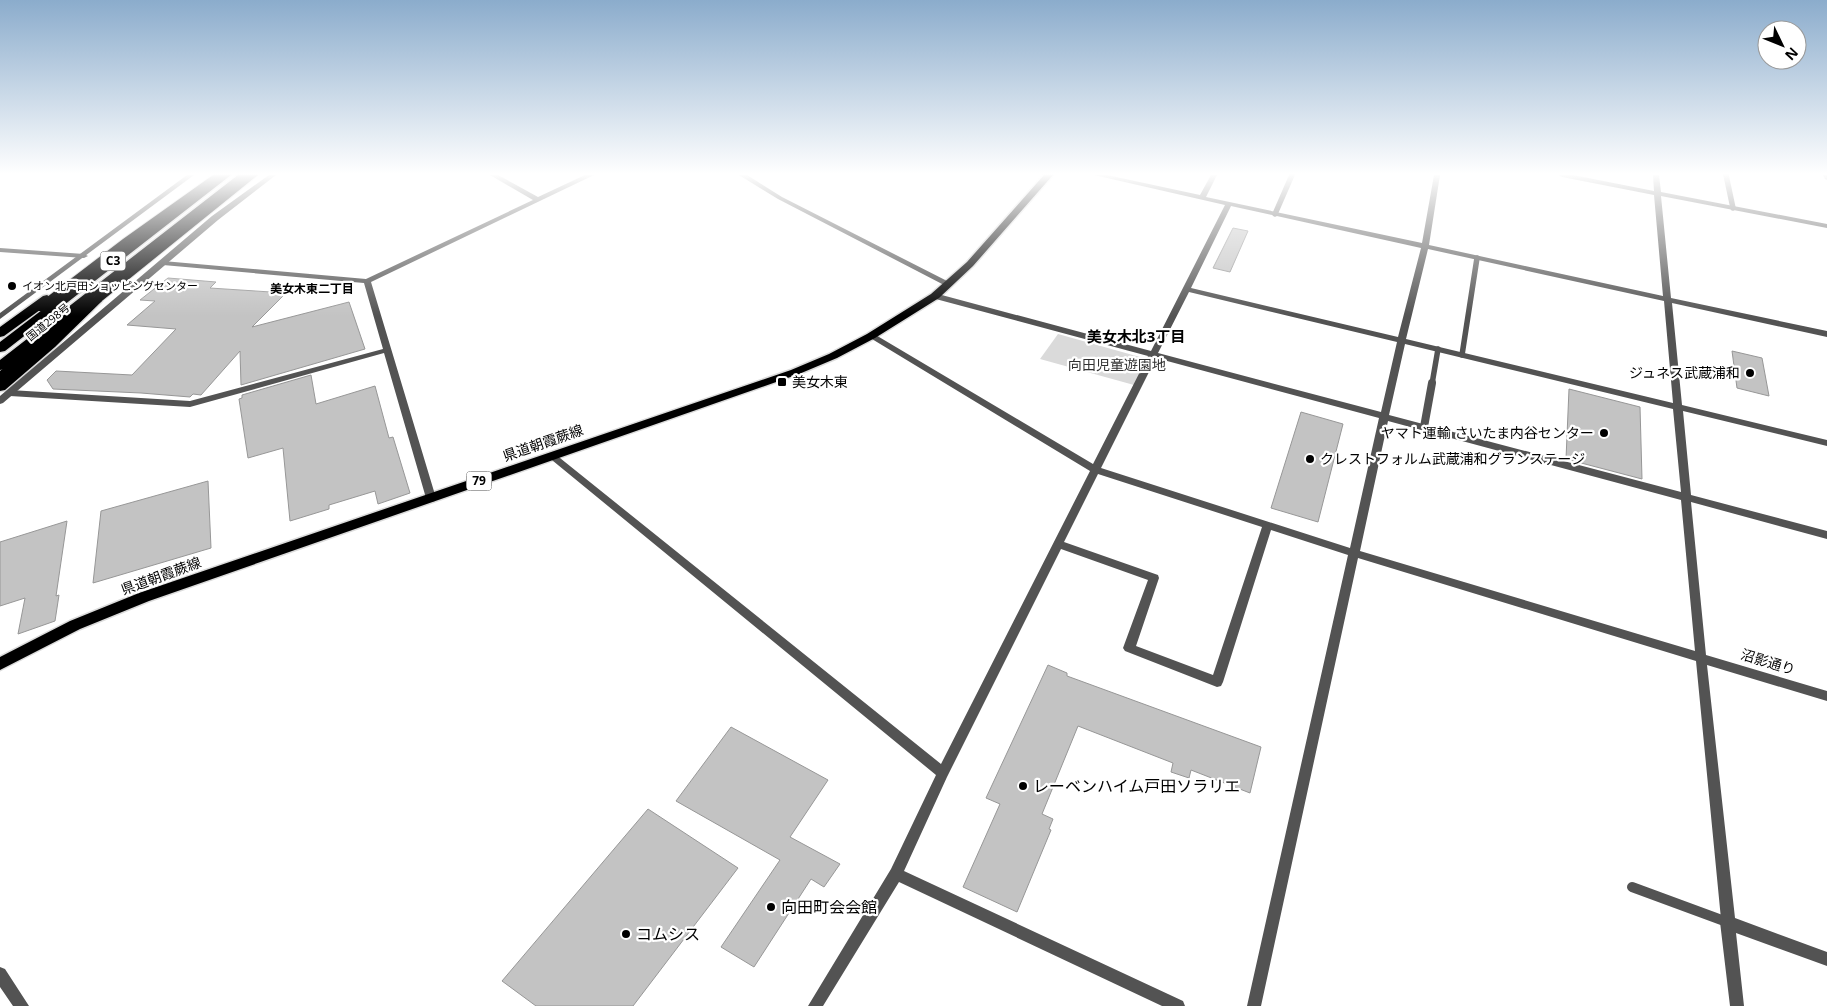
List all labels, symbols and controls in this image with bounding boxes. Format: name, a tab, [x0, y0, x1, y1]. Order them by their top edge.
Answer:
north arrow	[1757, 20, 1807, 70]
text: N	[1781, 44, 1803, 65]
road number: C3	[100, 252, 126, 270]
place label: イオン北戸田ショッピングセンター	[22, 278, 198, 293]
marker: イオン北戸田ショッピングセンター	[6, 280, 18, 292]
district label: 美女木東二丁目	[270, 280, 354, 297]
street label: 国道298号	[23, 299, 73, 344]
district label: 美女木北3丁目	[1087, 326, 1185, 346]
park label: 向田児童遊園地	[1068, 355, 1166, 374]
place label: ジュネス武蔵浦和	[1629, 363, 1740, 382]
marker: ジュネス武蔵浦和	[1744, 367, 1756, 379]
place label: 美女木東	[792, 372, 848, 391]
marker: 美女木東	[776, 376, 788, 388]
street label: 県道朝霞蕨線	[500, 420, 586, 465]
place label: ヤマト運輸 さいたま内谷センター	[1381, 423, 1594, 442]
marker: ヤマト運輸 さいたま内谷センター	[1598, 427, 1610, 439]
place label: クレストフォルム武蔵浦和グランステージ	[1320, 449, 1585, 468]
marker: クレストフォルム武蔵浦和グランステージ	[1304, 453, 1316, 465]
road number: 79	[466, 472, 492, 491]
street label: 県道朝霞蕨線	[118, 552, 204, 599]
street label: 沼影通り	[1739, 644, 1798, 679]
place label: レーベンハイム戸田ソラリエ	[1033, 775, 1240, 797]
marker: レーベンハイム戸田ソラリエ	[1017, 780, 1029, 792]
place label: 向田町会会館	[781, 896, 877, 918]
marker: 向田町会会館	[765, 901, 777, 913]
place label: コムシス	[636, 923, 700, 945]
marker: コムシス	[620, 928, 632, 940]

